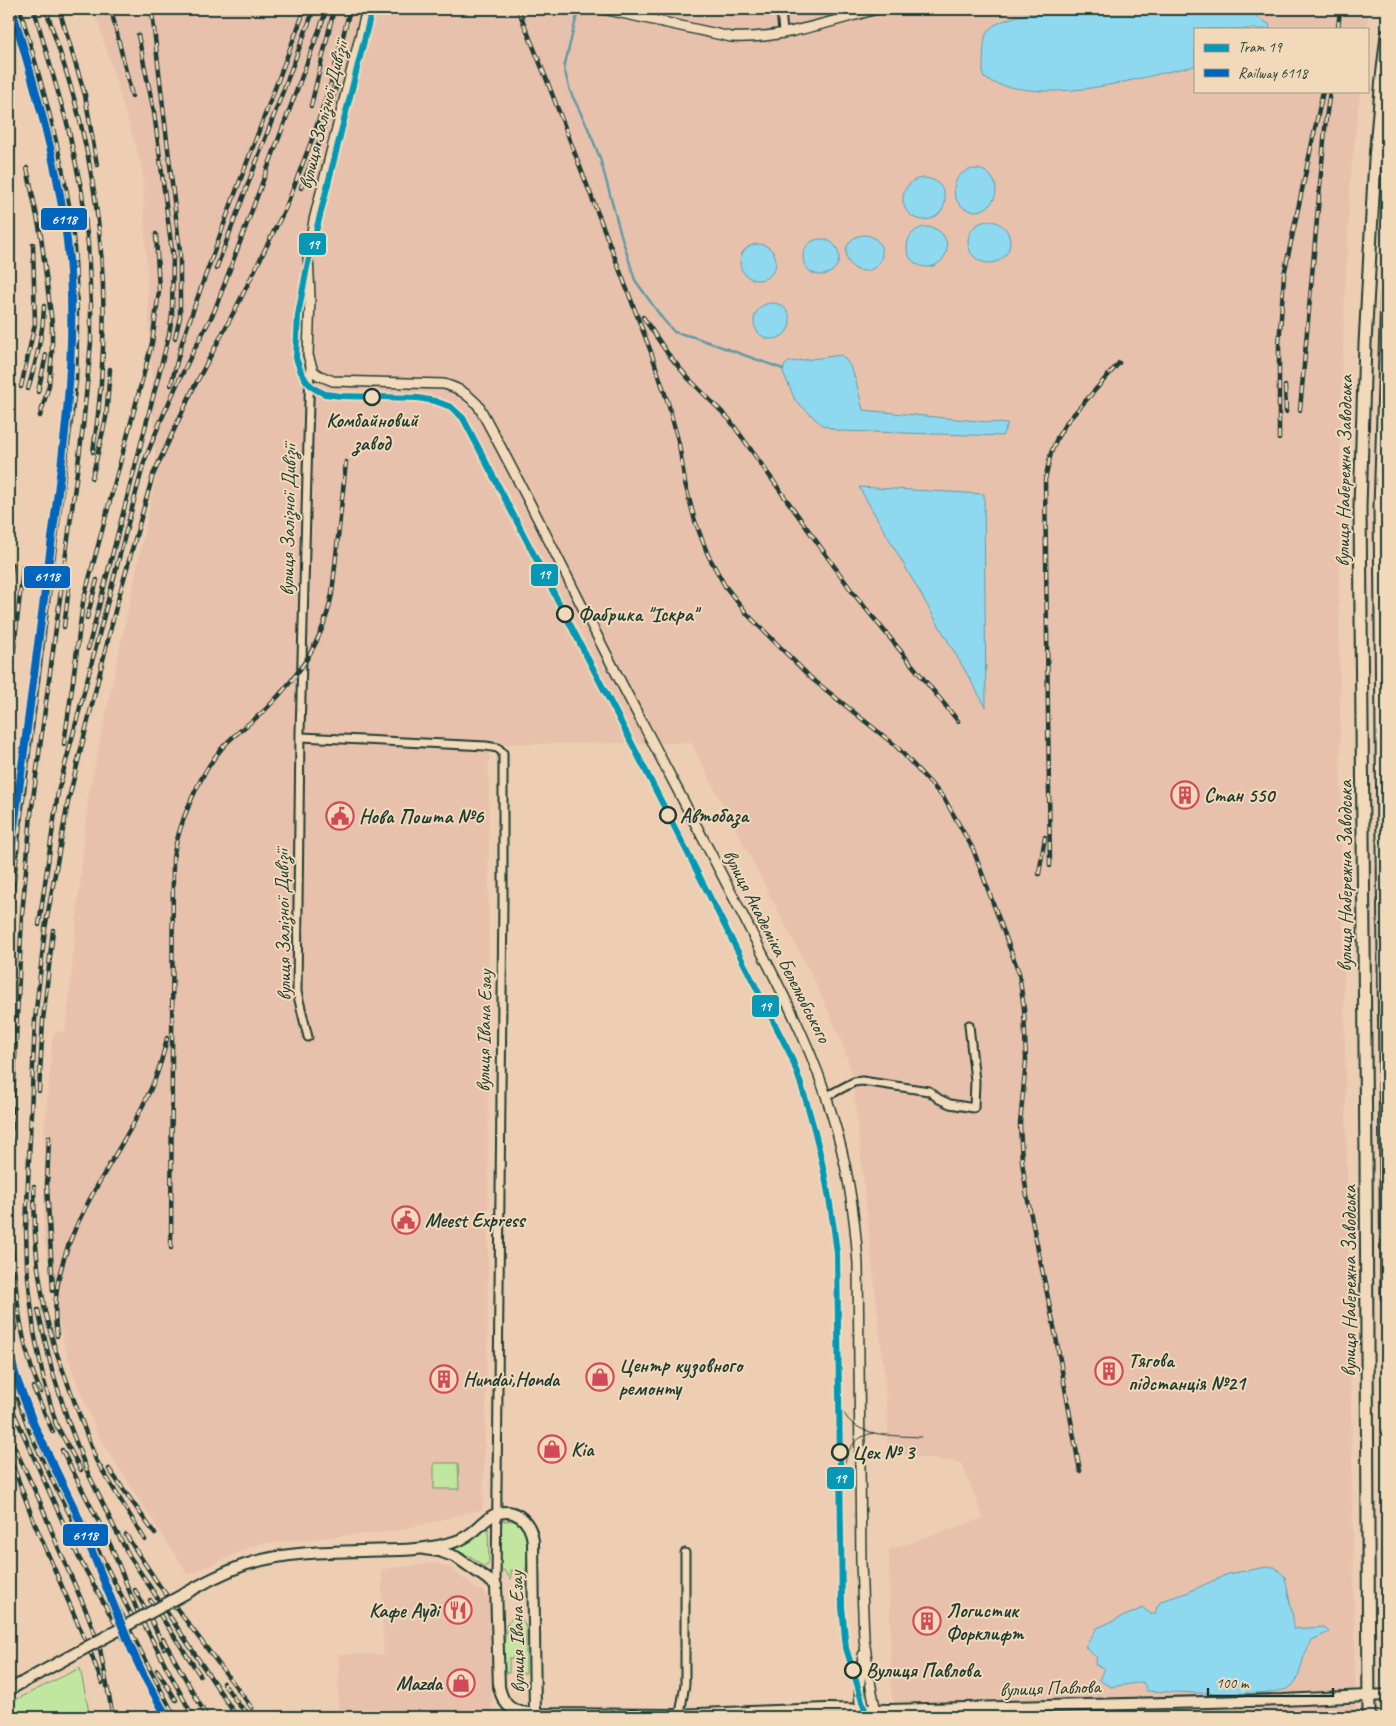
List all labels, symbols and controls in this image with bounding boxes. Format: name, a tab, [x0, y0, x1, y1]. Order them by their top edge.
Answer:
legend	[1194, 28, 1368, 92]
street label: вулиця Залізної Дивізії	[292, 34, 356, 192]
text: Tram 19	[1238, 38, 1283, 57]
text: Railway 6118	[1238, 64, 1309, 83]
line badge: 6118	[40, 207, 88, 231]
text: 6118	[51, 211, 78, 228]
line badge: 19	[298, 232, 327, 256]
text: 19	[307, 236, 321, 253]
street label: вулиця Набережна Заводська	[1330, 374, 1358, 567]
marker: Комбайновий завод	[363, 388, 381, 406]
place label: Комбайновий завод	[326, 408, 419, 457]
street label: вулиця Залізної Дивізії	[274, 440, 303, 596]
line badge: 19	[530, 563, 559, 587]
line badge: 6118	[23, 565, 71, 589]
text: 19	[538, 566, 552, 583]
text: 6118	[34, 568, 61, 585]
place label: Фабрика "Іскра"	[578, 602, 702, 627]
marker: Фабрика "Іскра"	[556, 605, 574, 623]
street label: вулиця Набережна Заводська	[1333, 779, 1358, 972]
building icon: Стан 550	[1170, 780, 1200, 810]
place label: Стан 550	[1204, 783, 1276, 808]
public building icon: Нова Пошта №6	[325, 801, 355, 831]
place label: Автобаза	[680, 803, 751, 829]
place label: Нова Пошта №6	[359, 804, 485, 829]
marker: Автобаза	[659, 806, 677, 824]
street label: вулиця Залізної Дивізії	[269, 845, 298, 1001]
street label: вулиця Академіка Белелюбського	[717, 845, 837, 1048]
street label: вулиця Івана Езау	[470, 967, 498, 1092]
line badge: 19	[751, 994, 780, 1018]
text: 19	[759, 998, 773, 1015]
street label: вулиця Набережна Заводська	[1337, 1184, 1362, 1377]
public building icon: Meest Express	[391, 1205, 421, 1235]
place label: Meest Express	[425, 1208, 526, 1233]
place label: Тягова пiдстанцiя №21	[1128, 1348, 1247, 1396]
place label: Центр кузовного ремонту	[619, 1353, 745, 1401]
building icon: Тягова пiдстанцiя №21	[1094, 1356, 1124, 1386]
shop icon: Центр кузовного ремонту	[585, 1362, 615, 1392]
building icon: Hundai,Honda	[429, 1364, 459, 1394]
place label: Hundai,Honda	[463, 1367, 561, 1392]
shop icon: Kia	[537, 1434, 567, 1464]
place label: Kia	[571, 1437, 595, 1462]
place label: Цех № 3	[852, 1440, 916, 1465]
marker: Цех № 3	[831, 1443, 849, 1461]
line badge: 19	[826, 1466, 855, 1490]
text: 19	[834, 1470, 848, 1487]
line badge: 6118	[62, 1523, 109, 1547]
text: 6118	[72, 1527, 99, 1544]
street label: вулиця Івана Езау	[503, 1568, 531, 1693]
restaurant icon: Кафе Ауді	[443, 1595, 473, 1625]
place label: Кафе Ауді	[369, 1598, 442, 1623]
place label: Логистик Форклифт	[946, 1598, 1025, 1646]
building icon: Логистик Форклифт	[912, 1606, 942, 1636]
place label: Вулиця Павлова	[866, 1658, 982, 1683]
marker: Вулиця Павлова	[844, 1661, 862, 1679]
scale bar	[1208, 1666, 1334, 1698]
shop icon: Mazda	[446, 1668, 476, 1698]
place label: Mazda	[396, 1671, 444, 1696]
street label: вулиця Павлова	[999, 1674, 1103, 1702]
text: 100 m	[1216, 1674, 1250, 1693]

